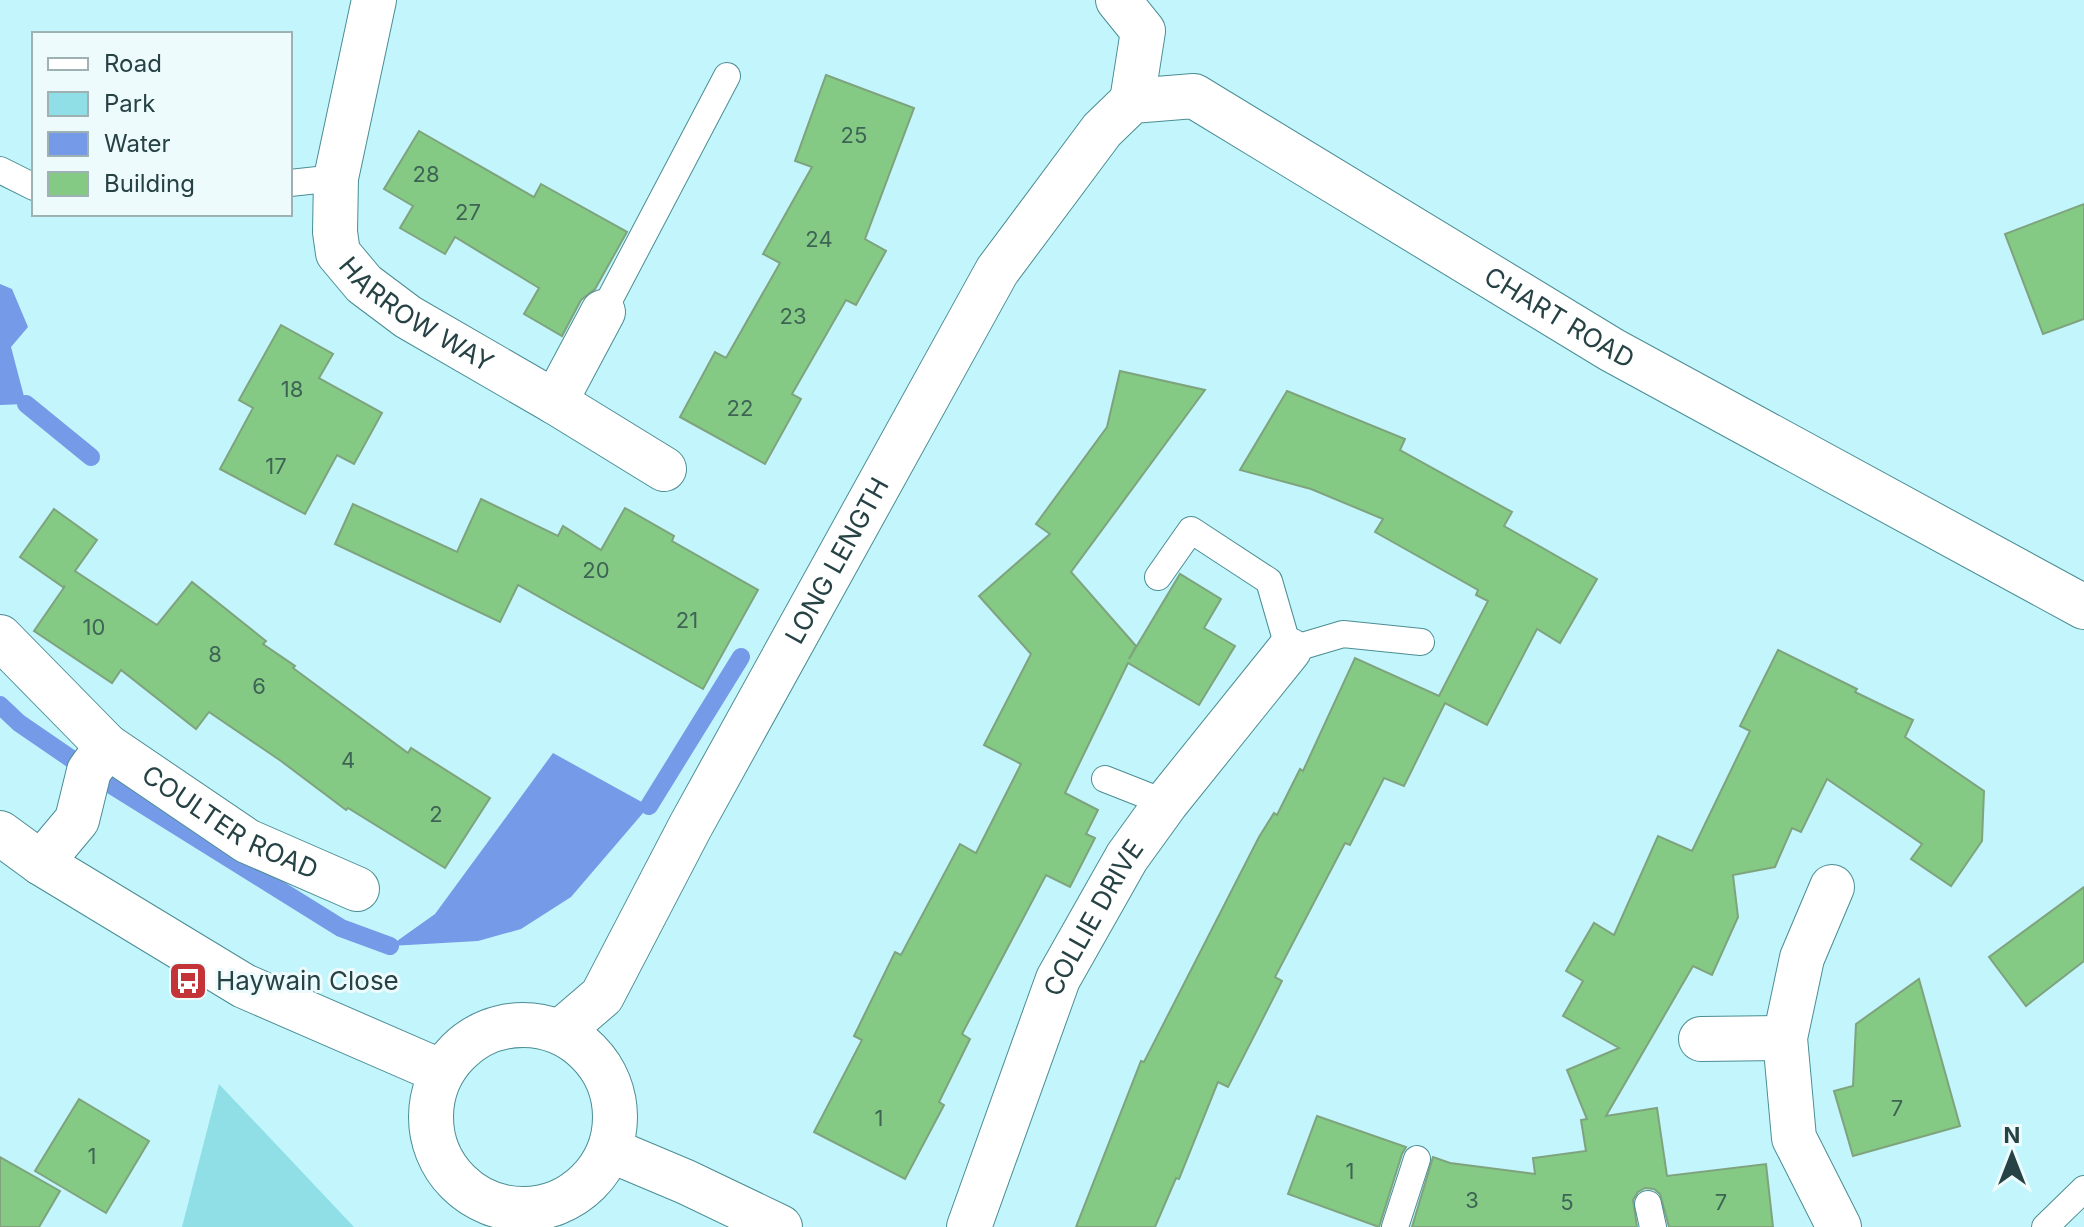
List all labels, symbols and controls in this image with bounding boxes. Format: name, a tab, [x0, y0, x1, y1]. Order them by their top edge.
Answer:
legend	[32, 32, 292, 216]
text: Road	[104, 49, 162, 78]
text: Park	[104, 89, 155, 118]
house number: 25	[841, 122, 867, 148]
text: Water	[104, 129, 171, 158]
house number: 28	[412, 161, 440, 187]
text: Building	[104, 169, 195, 198]
house number: 27	[455, 199, 481, 225]
house number: 24	[805, 226, 833, 252]
street label: HARROW WAY	[333, 250, 499, 378]
street label: CHART ROAD	[1479, 260, 1640, 374]
house number: 23	[779, 303, 807, 329]
house number: 18	[281, 376, 303, 402]
house number: 22	[727, 395, 753, 421]
house number: 17	[265, 453, 287, 479]
street label: LONG LENGTH	[778, 472, 895, 649]
house number: 20	[582, 557, 610, 583]
house number: 21	[676, 607, 698, 633]
house number: 10	[83, 614, 105, 640]
house number: 8	[208, 641, 222, 667]
house number: 6	[252, 673, 266, 699]
house number: 4	[341, 747, 355, 773]
street label: COULTER ROAD	[136, 758, 323, 885]
house number: 2	[429, 801, 443, 827]
street label: COLLIE DRIVE	[1037, 833, 1149, 1000]
bus stop icon: Haywain Close	[167, 960, 209, 1002]
place label: Haywain Close	[216, 965, 399, 996]
house number: 7	[1891, 1095, 1903, 1121]
house number: 1	[875, 1105, 883, 1131]
north arrow	[1972, 1115, 2052, 1195]
text: N	[2004, 1122, 2020, 1148]
house number: 1	[88, 1143, 96, 1169]
house number: 1	[1346, 1158, 1354, 1184]
house number: 3	[1465, 1187, 1479, 1213]
house number: 5	[1560, 1189, 1574, 1215]
house number: 7	[1715, 1189, 1727, 1215]

